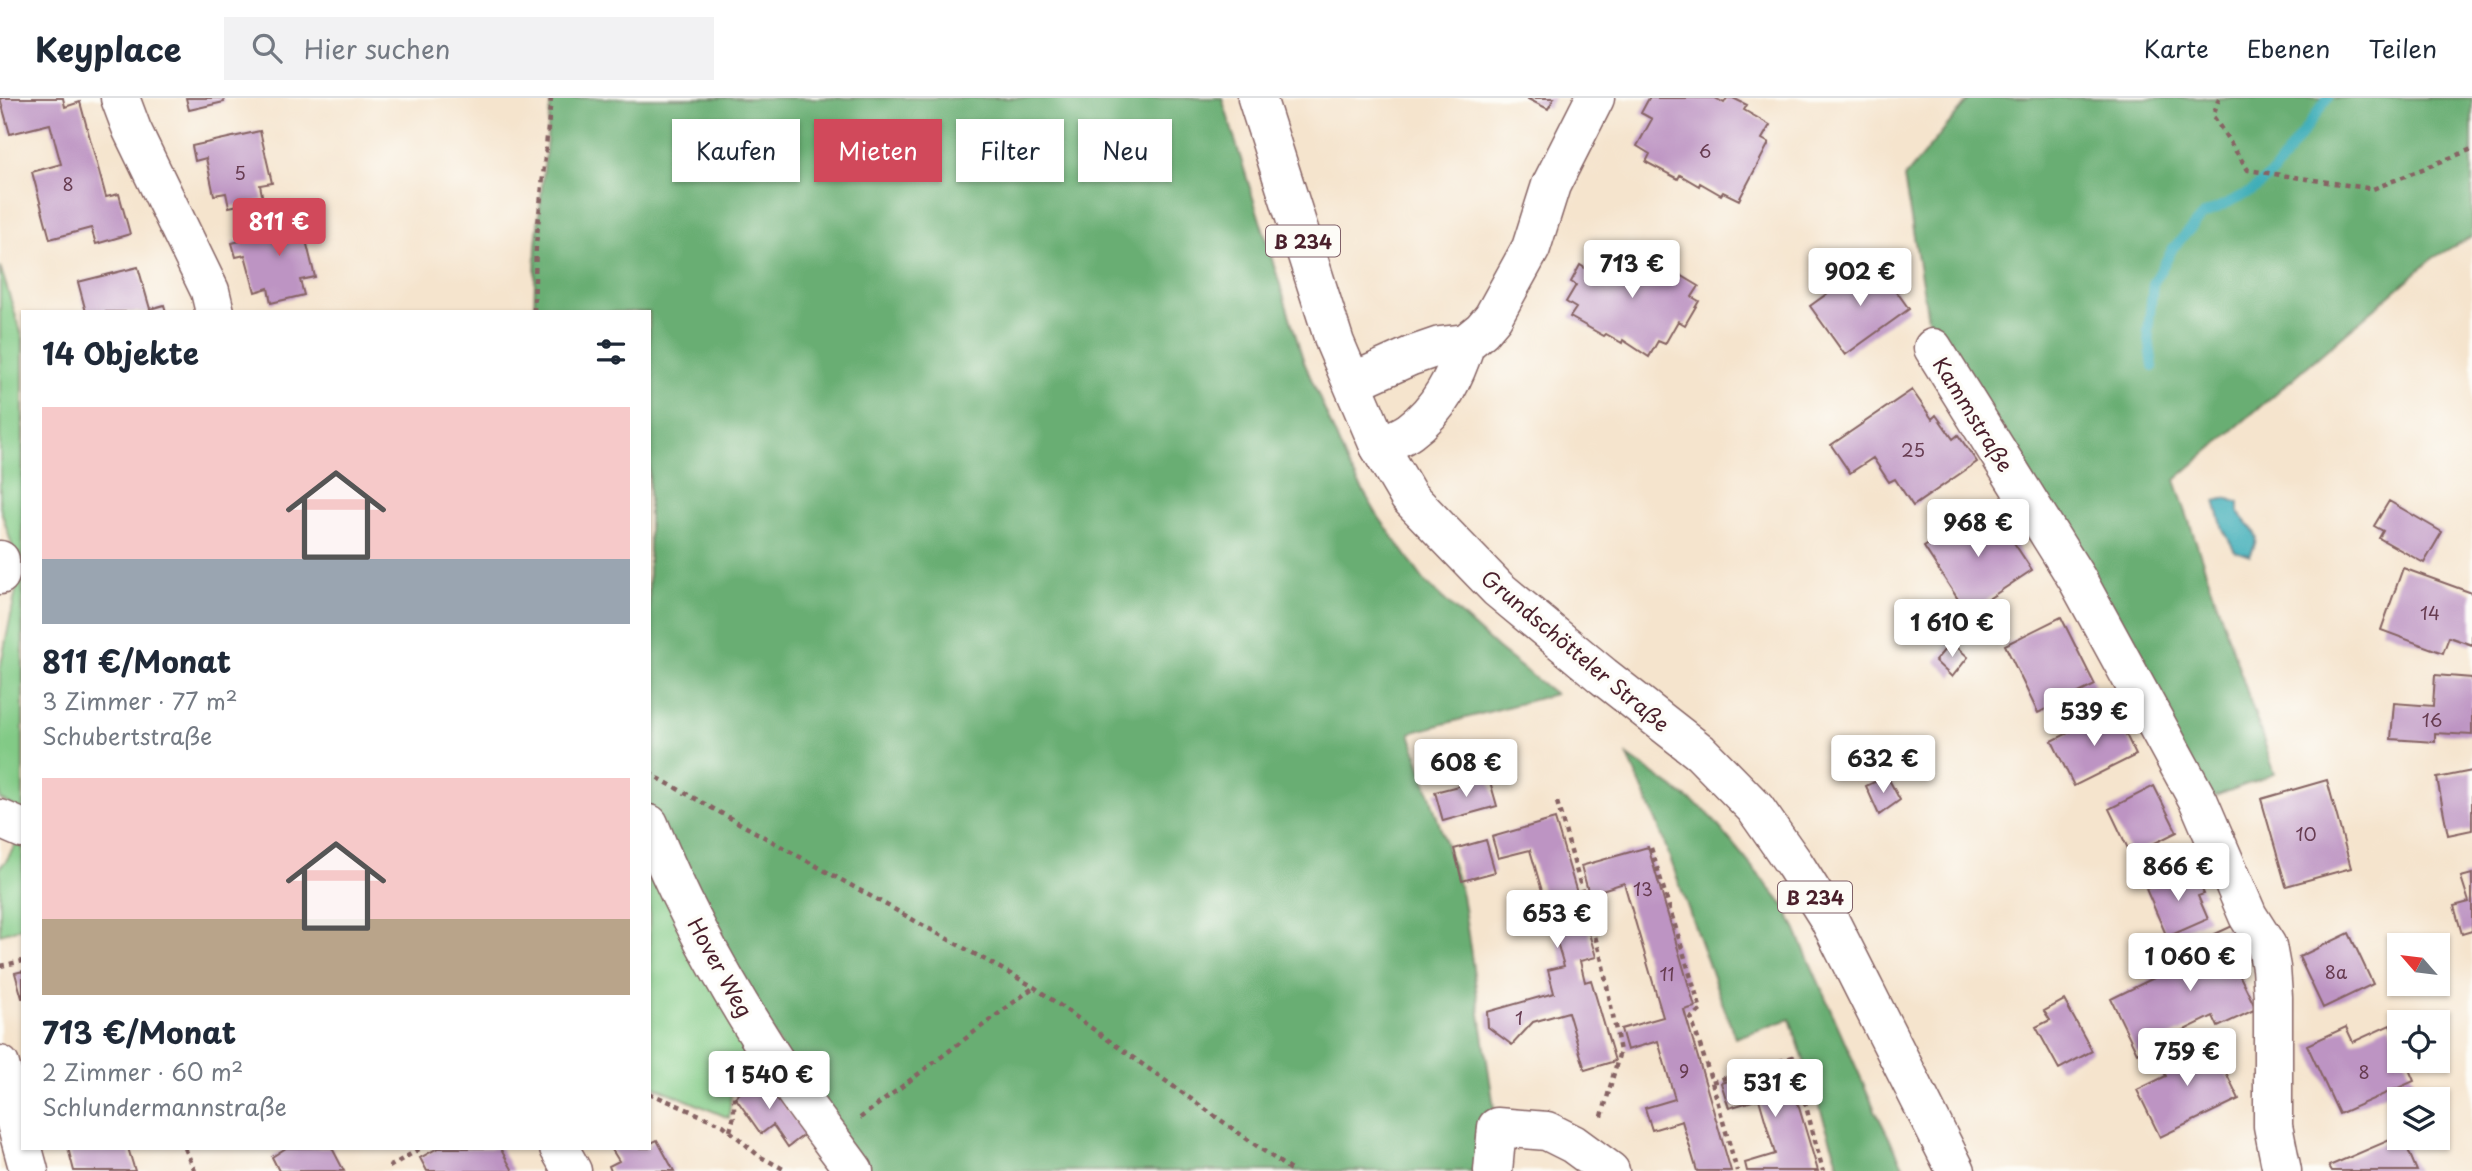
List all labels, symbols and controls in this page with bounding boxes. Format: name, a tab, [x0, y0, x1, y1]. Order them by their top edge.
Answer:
search box	[224, 17, 714, 80]
text: Keyplace	[35, 23, 182, 73]
icon: search	[248, 29, 286, 67]
text: Hier suchen	[304, 29, 450, 68]
text: Karte	[2144, 30, 2209, 66]
text: Ebenen	[2247, 30, 2330, 66]
text: Teilen	[2368, 30, 2437, 66]
chip: Kaufen	[672, 119, 800, 182]
chip: Mieten	[814, 119, 942, 182]
chip: Filter	[956, 119, 1064, 182]
chip: Neu	[1078, 119, 1172, 182]
house number: 6	[1699, 137, 1711, 164]
house number: 5	[234, 159, 246, 186]
house number: 8	[62, 170, 74, 197]
pin: 811 €	[230, 198, 328, 258]
text: 811 €	[249, 203, 309, 238]
road number: B 234	[1266, 225, 1340, 256]
pin: 713 €	[1583, 240, 1681, 300]
text: 713 €	[1600, 245, 1664, 280]
pin: 902 €	[1811, 248, 1909, 308]
text: 902 €	[1824, 253, 1896, 288]
text: 14 Objekte	[42, 330, 199, 375]
icon: filters	[592, 333, 630, 371]
street label: Kammstraße	[1926, 350, 2022, 478]
house number: 25	[1901, 436, 1925, 463]
icon: home	[273, 452, 399, 578]
pin: 968 €	[1929, 500, 2027, 559]
text: 968 €	[1943, 504, 2013, 539]
street label: Grundschötteler Straße	[1475, 561, 1677, 739]
house number: 14	[2420, 599, 2440, 626]
pin: 1 610 €	[1887, 600, 2017, 659]
text: 1 610 €	[1910, 604, 1994, 639]
text: 811 €/Monat	[42, 638, 231, 683]
text: 3 Zimmer · 77 m²	[42, 683, 238, 718]
pin: 539 €	[2045, 688, 2143, 748]
text: 539 €	[2060, 693, 2128, 728]
house number: 16	[2422, 706, 2442, 733]
text: Schubertstraße	[42, 718, 212, 753]
pin: 632 €	[1834, 736, 1932, 795]
pin: 608 €	[1417, 740, 1515, 799]
text: 632 €	[1847, 740, 1919, 775]
text: 608 €	[1430, 744, 1502, 779]
house number: 10	[2295, 820, 2317, 847]
icon: home	[273, 823, 399, 949]
pin: 866 €	[2129, 844, 2227, 903]
text: 866 €	[2142, 848, 2214, 883]
house number: 13	[1633, 875, 1653, 902]
road number: B 234	[1778, 882, 1852, 912]
pin: 653 €	[1508, 890, 1606, 950]
text: 653 €	[1522, 895, 1592, 930]
street label: Hover Weg	[681, 911, 761, 1023]
north arrow	[2387, 933, 2450, 996]
map controls	[2387, 933, 2450, 1150]
pin: 1 060 €	[2125, 934, 2255, 993]
text: 1 060 €	[2144, 938, 2236, 973]
house number: 8a	[2325, 958, 2348, 985]
house number: 11	[1659, 960, 1675, 987]
house number: 1	[1515, 1004, 1523, 1031]
text: 713 €/Monat	[42, 1009, 236, 1054]
button: locate	[2387, 1010, 2450, 1073]
pin: 759 €	[2138, 1028, 2236, 1088]
text: 759 €	[2154, 1033, 2220, 1068]
pin: 1 540 €	[704, 1052, 834, 1111]
text: 2 Zimmer · 60 m²	[42, 1054, 243, 1089]
text: 1 540 €	[725, 1056, 813, 1091]
house number: 9	[1679, 1057, 1689, 1084]
house number: 8	[2358, 1058, 2370, 1085]
pin: 531 €	[1726, 1060, 1824, 1119]
text: 531 €	[1743, 1064, 1807, 1099]
button: layers	[2387, 1087, 2450, 1150]
text: Schlundermannstraße	[42, 1089, 287, 1124]

